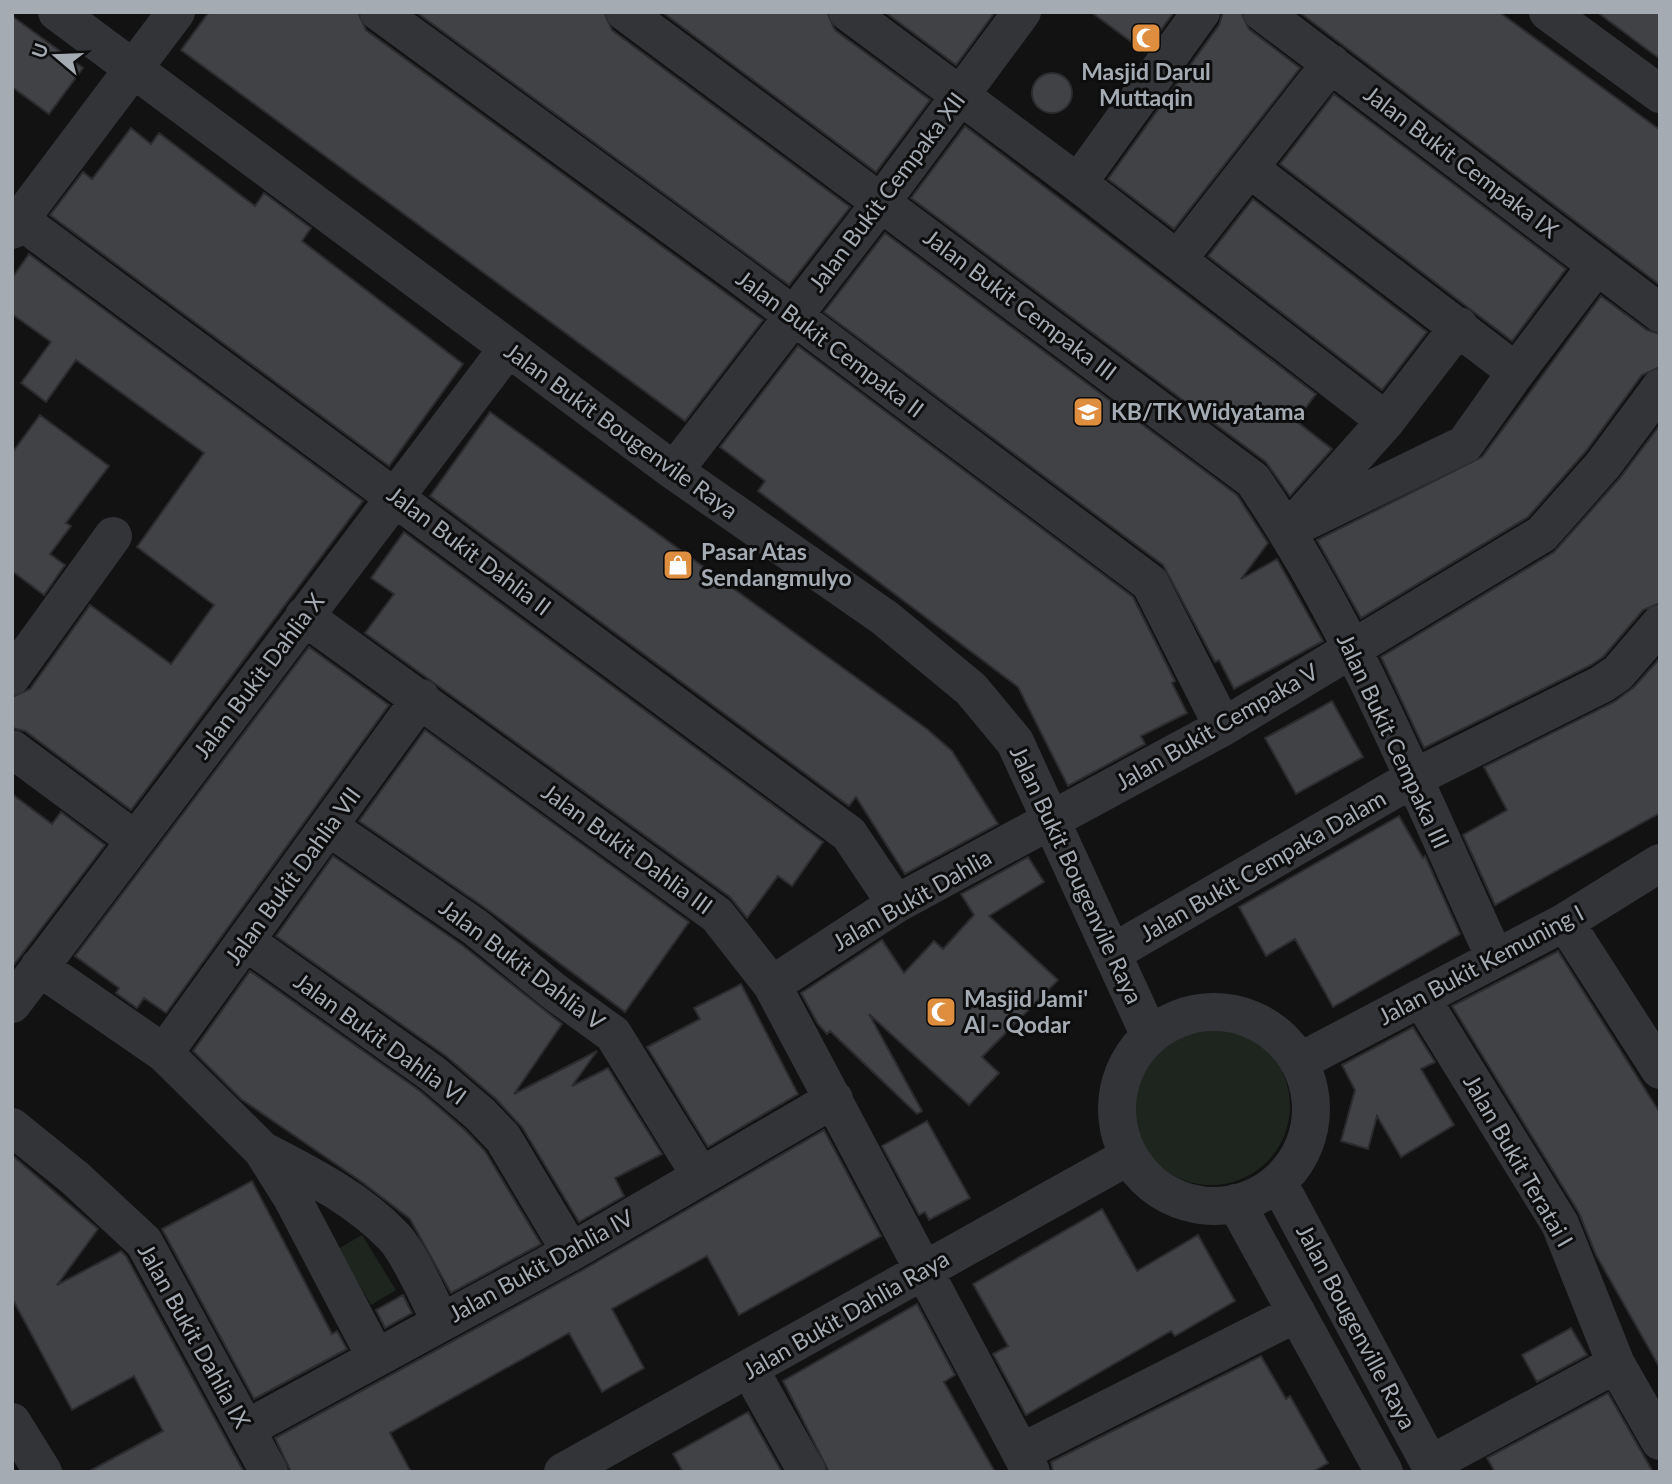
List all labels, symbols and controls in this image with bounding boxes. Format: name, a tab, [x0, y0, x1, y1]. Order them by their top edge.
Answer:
north arrow	[21, 21, 91, 91]
mosque icon: Masjid Darul Muttaqin	[1129, 21, 1163, 55]
text: U	[26, 40, 53, 61]
place label: Masjid Darul Muttaqin	[1081, 57, 1211, 111]
street label: Jalan Bukit Cempaka IX	[1359, 79, 1564, 243]
street label: Jalan Bukit Cempaka XII	[802, 86, 970, 297]
street label: Jalan Bukit Cempaka III	[919, 223, 1122, 386]
street label: Jalan Bukit Cempaka II	[731, 264, 930, 423]
street label: Jalan Bukit Bougenvile Raya	[500, 336, 744, 524]
school or university icon: KB/TK Widyatama	[1071, 395, 1105, 429]
place label: KB/TK Widyatama	[1111, 397, 1305, 425]
street label: Jalan Bukit Dahlia II	[382, 480, 557, 621]
place label: Pasar Atas Sendangmulyo	[701, 537, 852, 591]
shop icon: Pasar Atas Sendangmulyo	[661, 548, 695, 582]
street label: Jalan Bukit Dahlia X	[187, 587, 330, 764]
street label: Jalan Bukit Cempaka III	[1332, 629, 1456, 852]
street label: Jalan Bukit Cempaka V	[1110, 656, 1323, 796]
street label: Jalan Bukit Bougenvile Raya	[1005, 741, 1149, 1008]
street label: Jalan Bukit Dahlia III	[537, 777, 718, 920]
street label: Jalan Bukit Dahlia VII	[218, 781, 366, 970]
street label: Jalan Bukit Cempaka Dalam	[1135, 783, 1390, 947]
street label: Jalan Bukit Dahlia	[827, 842, 996, 956]
street label: Jalan Bukit Dahlia V	[435, 893, 611, 1036]
street label: Jalan Bukit Kemuning I	[1373, 898, 1588, 1030]
street label: Jalan Bukit Dahlia VI	[289, 966, 472, 1110]
place label: Masjid Jami' Al - Qodar	[963, 984, 1088, 1038]
mosque icon: Masjid Jami' Al - Qodar	[924, 995, 958, 1029]
street label: Jalan Bukit Teratai I	[1458, 1069, 1580, 1252]
street label: Jalan Bukit Dahlia IV	[443, 1203, 638, 1327]
street label: Jalan Bougenville Raya	[1291, 1219, 1423, 1434]
street label: Jalan Bukit Dahlia IX	[133, 1239, 257, 1433]
street label: Jalan Bukit Dahlia Raya	[738, 1244, 953, 1385]

